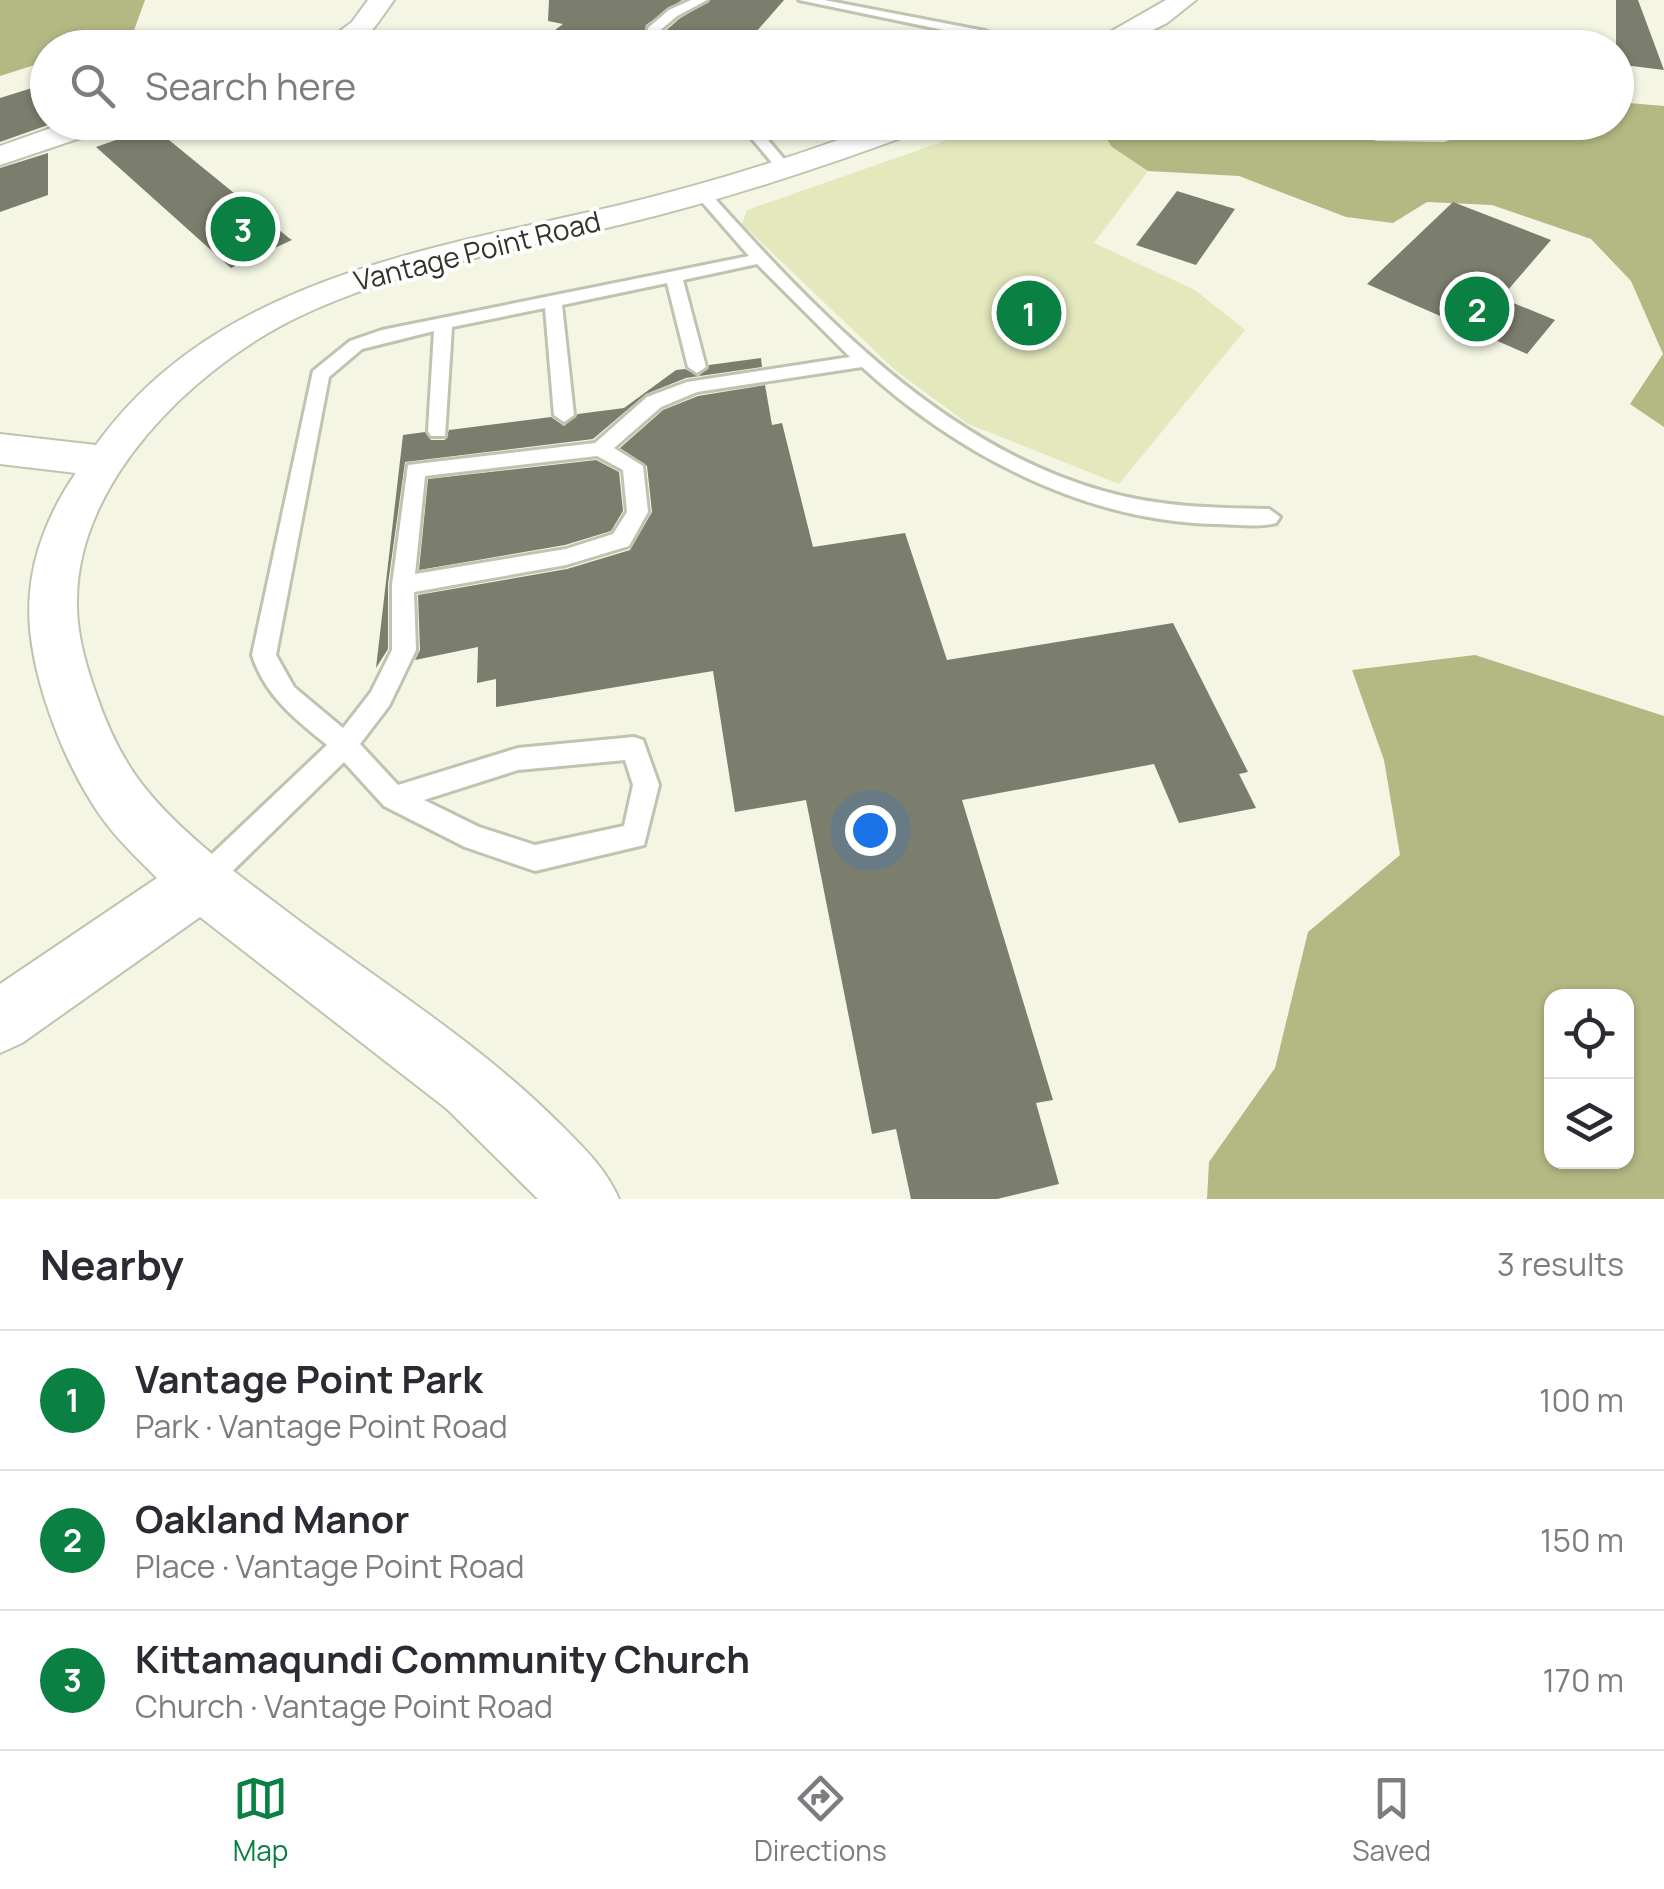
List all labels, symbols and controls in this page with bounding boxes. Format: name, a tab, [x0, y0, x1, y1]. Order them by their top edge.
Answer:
search box	[30, 30, 1634, 140]
icon: search	[65, 58, 120, 113]
text: Search here	[145, 59, 356, 111]
pin: 3	[210, 192, 276, 266]
street label: Vantage Point Road	[350, 201, 604, 299]
pin: 2	[1444, 272, 1510, 346]
pin: 1	[996, 276, 1062, 350]
your location	[845, 805, 896, 856]
map controls	[1544, 989, 1634, 1169]
button: locate	[1544, 989, 1634, 1079]
button: layers	[1544, 1079, 1634, 1169]
text: Nearby	[40, 1235, 184, 1293]
text: 3 results	[1497, 1242, 1624, 1286]
text: Vantage Point Park	[135, 1352, 483, 1404]
text: 1	[65, 1378, 80, 1422]
text: 100 m	[1539, 1378, 1624, 1422]
text: Park · Vantage Point Road	[135, 1404, 508, 1448]
text: Oakland Manor	[135, 1492, 409, 1544]
text: 2	[63, 1518, 82, 1562]
text: 150 m	[1540, 1518, 1624, 1562]
text: Place · Vantage Point Road	[135, 1544, 525, 1588]
text: Kittamaqundi Community Church	[135, 1632, 750, 1684]
text: 3	[63, 1658, 82, 1702]
text: 170 m	[1542, 1658, 1624, 1702]
text: Church · Vantage Point Road	[135, 1684, 553, 1728]
tab: Map	[233, 1771, 288, 1869]
tab: Directions	[754, 1771, 887, 1869]
tab: Saved	[1352, 1771, 1431, 1869]

